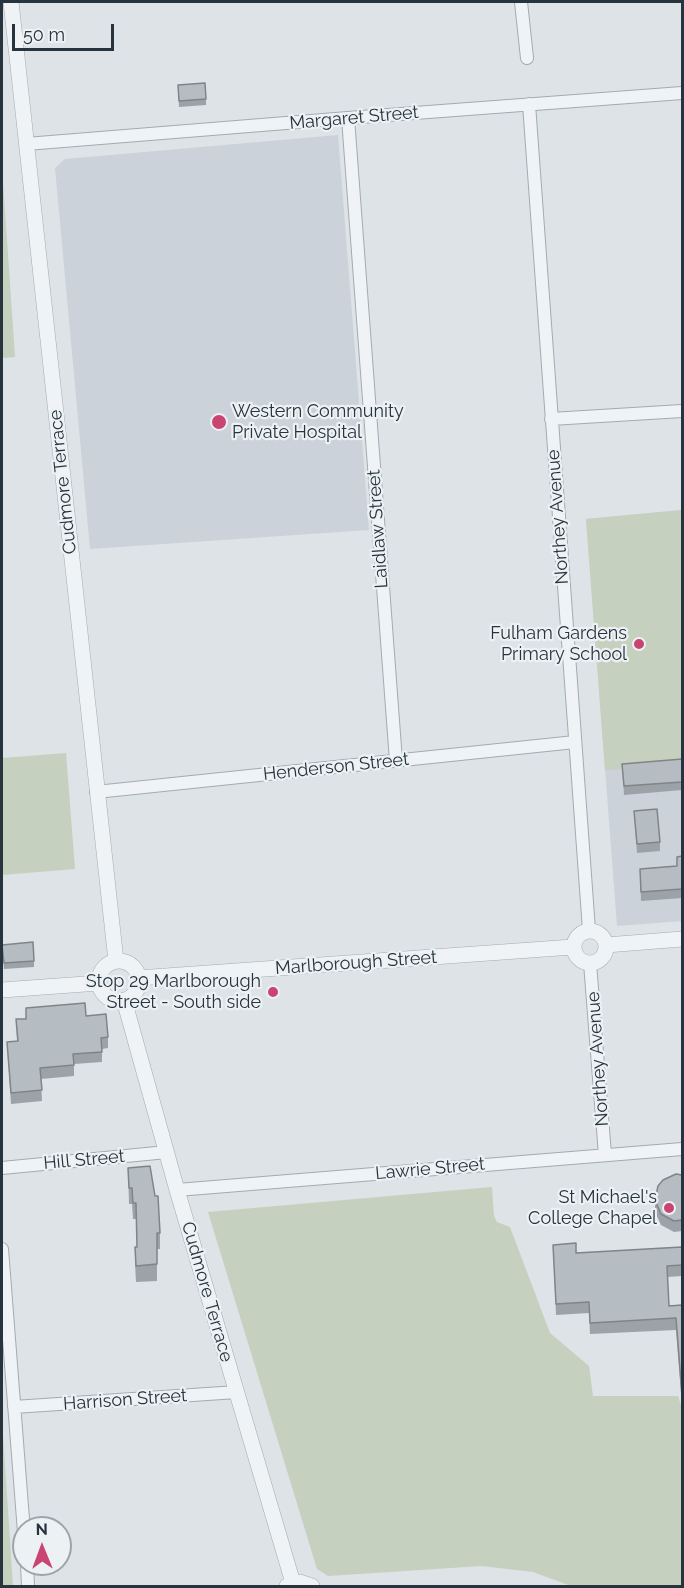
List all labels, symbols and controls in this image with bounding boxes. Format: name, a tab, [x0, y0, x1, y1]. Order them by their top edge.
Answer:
scale bar	[15, 12, 117, 50]
text: 50 m	[23, 24, 65, 45]
street label: Margaret Street	[289, 102, 419, 134]
place label: Western Community Private Hospital	[232, 401, 404, 444]
street label: Cudmore Terrace	[45, 409, 81, 555]
marker: Western Community Private Hospital	[210, 413, 228, 431]
street label: Northey Avenue	[543, 449, 573, 585]
street label: Laidlaw Street	[363, 469, 393, 589]
place label: Fulham Gardens Primary School	[490, 623, 627, 666]
marker: Fulham Gardens Primary School	[632, 637, 646, 651]
street label: Henderson Street	[262, 749, 410, 785]
street label: Marlborough Street	[274, 947, 438, 979]
place label: Stop 29 Marlborough Street - South side	[86, 971, 261, 1014]
marker: Stop 29 Marlborough Street - South side	[266, 985, 280, 999]
street label: Northey Avenue	[583, 991, 613, 1127]
street label: Hill Street	[42, 1146, 126, 1174]
street label: Lawrie Street	[374, 1153, 486, 1185]
place label: St Michael's College Chapel	[528, 1187, 657, 1230]
marker: St Michael's College Chapel	[662, 1201, 676, 1215]
street label: Cudmore Terrace	[177, 1219, 237, 1365]
street label: Harrison Street	[62, 1385, 188, 1415]
north arrow	[12, 1516, 72, 1576]
text: N	[35, 1520, 48, 1539]

